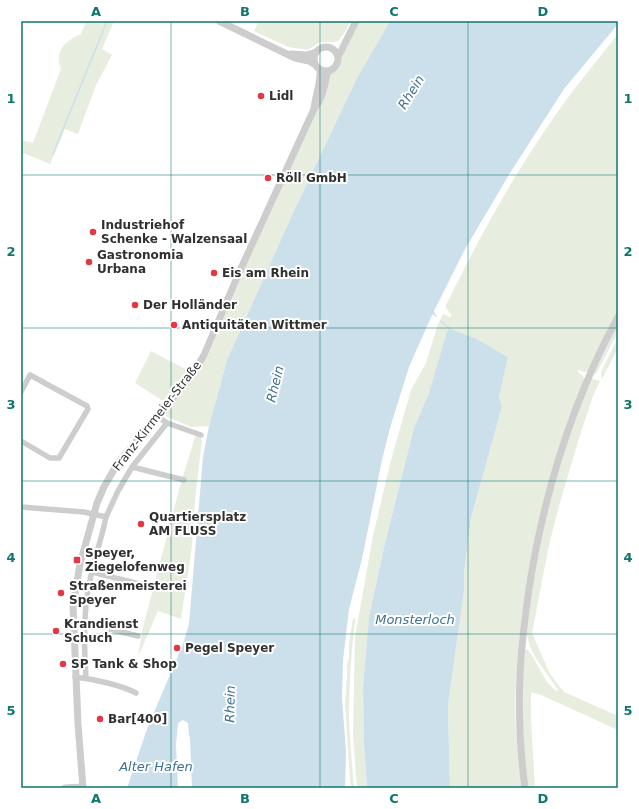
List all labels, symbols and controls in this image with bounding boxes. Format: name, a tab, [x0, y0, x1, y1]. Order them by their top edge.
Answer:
text: A	[91, 4, 101, 19]
text: B	[240, 4, 250, 19]
text: C	[389, 4, 399, 19]
text: D	[538, 4, 549, 19]
water label: Rhein	[395, 72, 427, 112]
place label: Lidl	[269, 89, 293, 103]
text: 1	[6, 91, 16, 106]
marker: Lidl	[256, 91, 266, 101]
text: 1	[623, 91, 633, 106]
place label: Röll GmbH	[276, 171, 347, 185]
marker: Röll GmbH	[263, 173, 273, 183]
place label: Industriehof Schenke - Walzensaal	[101, 218, 247, 246]
marker: Industriehof Schenke - Walzensaal	[88, 227, 98, 237]
text: 2	[6, 244, 16, 259]
text: 2	[623, 244, 633, 259]
place label: Gastronomia Urbana	[97, 248, 184, 276]
marker: Gastronomia Urbana	[84, 257, 94, 267]
place label: Eis am Rhein	[222, 266, 309, 280]
marker: Eis am Rhein	[209, 268, 219, 278]
place label: Der Holländer	[143, 298, 237, 312]
marker: Der Holländer	[130, 300, 140, 310]
place label: Antiquitäten Wittmer	[182, 318, 327, 332]
marker: Antiquitäten Wittmer	[169, 320, 179, 330]
street label: Franz-Kirrmeier-Straße	[110, 358, 204, 474]
water label: Rhein	[263, 364, 287, 404]
text: 3	[6, 397, 16, 412]
text: 3	[623, 397, 633, 412]
place label: Quartiersplatz AM FLUSS	[149, 510, 246, 538]
marker: Quartiersplatz AM FLUSS	[136, 519, 146, 529]
place label: Speyer, Ziegelofenweg	[85, 546, 185, 574]
text: 4	[6, 550, 16, 565]
text: 4	[623, 550, 633, 565]
marker: Speyer, Ziegelofenweg	[72, 555, 82, 565]
place label: Straßenmeisterei Speyer	[69, 579, 187, 607]
marker: Straßenmeisterei Speyer	[56, 588, 66, 598]
water label: Monsterloch	[375, 612, 455, 627]
place label: Krandienst Schuch	[64, 617, 138, 645]
marker: Krandienst Schuch	[51, 626, 61, 636]
place label: Pegel Speyer	[185, 641, 274, 655]
marker: Pegel Speyer	[172, 643, 182, 653]
place label: SP Tank & Shop	[71, 657, 177, 671]
marker: SP Tank & Shop	[58, 659, 68, 669]
water label: Rhein	[222, 685, 238, 723]
text: 5	[6, 703, 16, 718]
text: 5	[623, 703, 633, 718]
place label: Bar[400]	[108, 712, 167, 726]
marker: Bar[400]	[95, 714, 105, 724]
water label: Alter Hafen	[118, 759, 193, 774]
text: A	[91, 791, 101, 806]
text: B	[240, 791, 250, 806]
text: C	[389, 791, 399, 806]
text: D	[538, 791, 549, 806]

